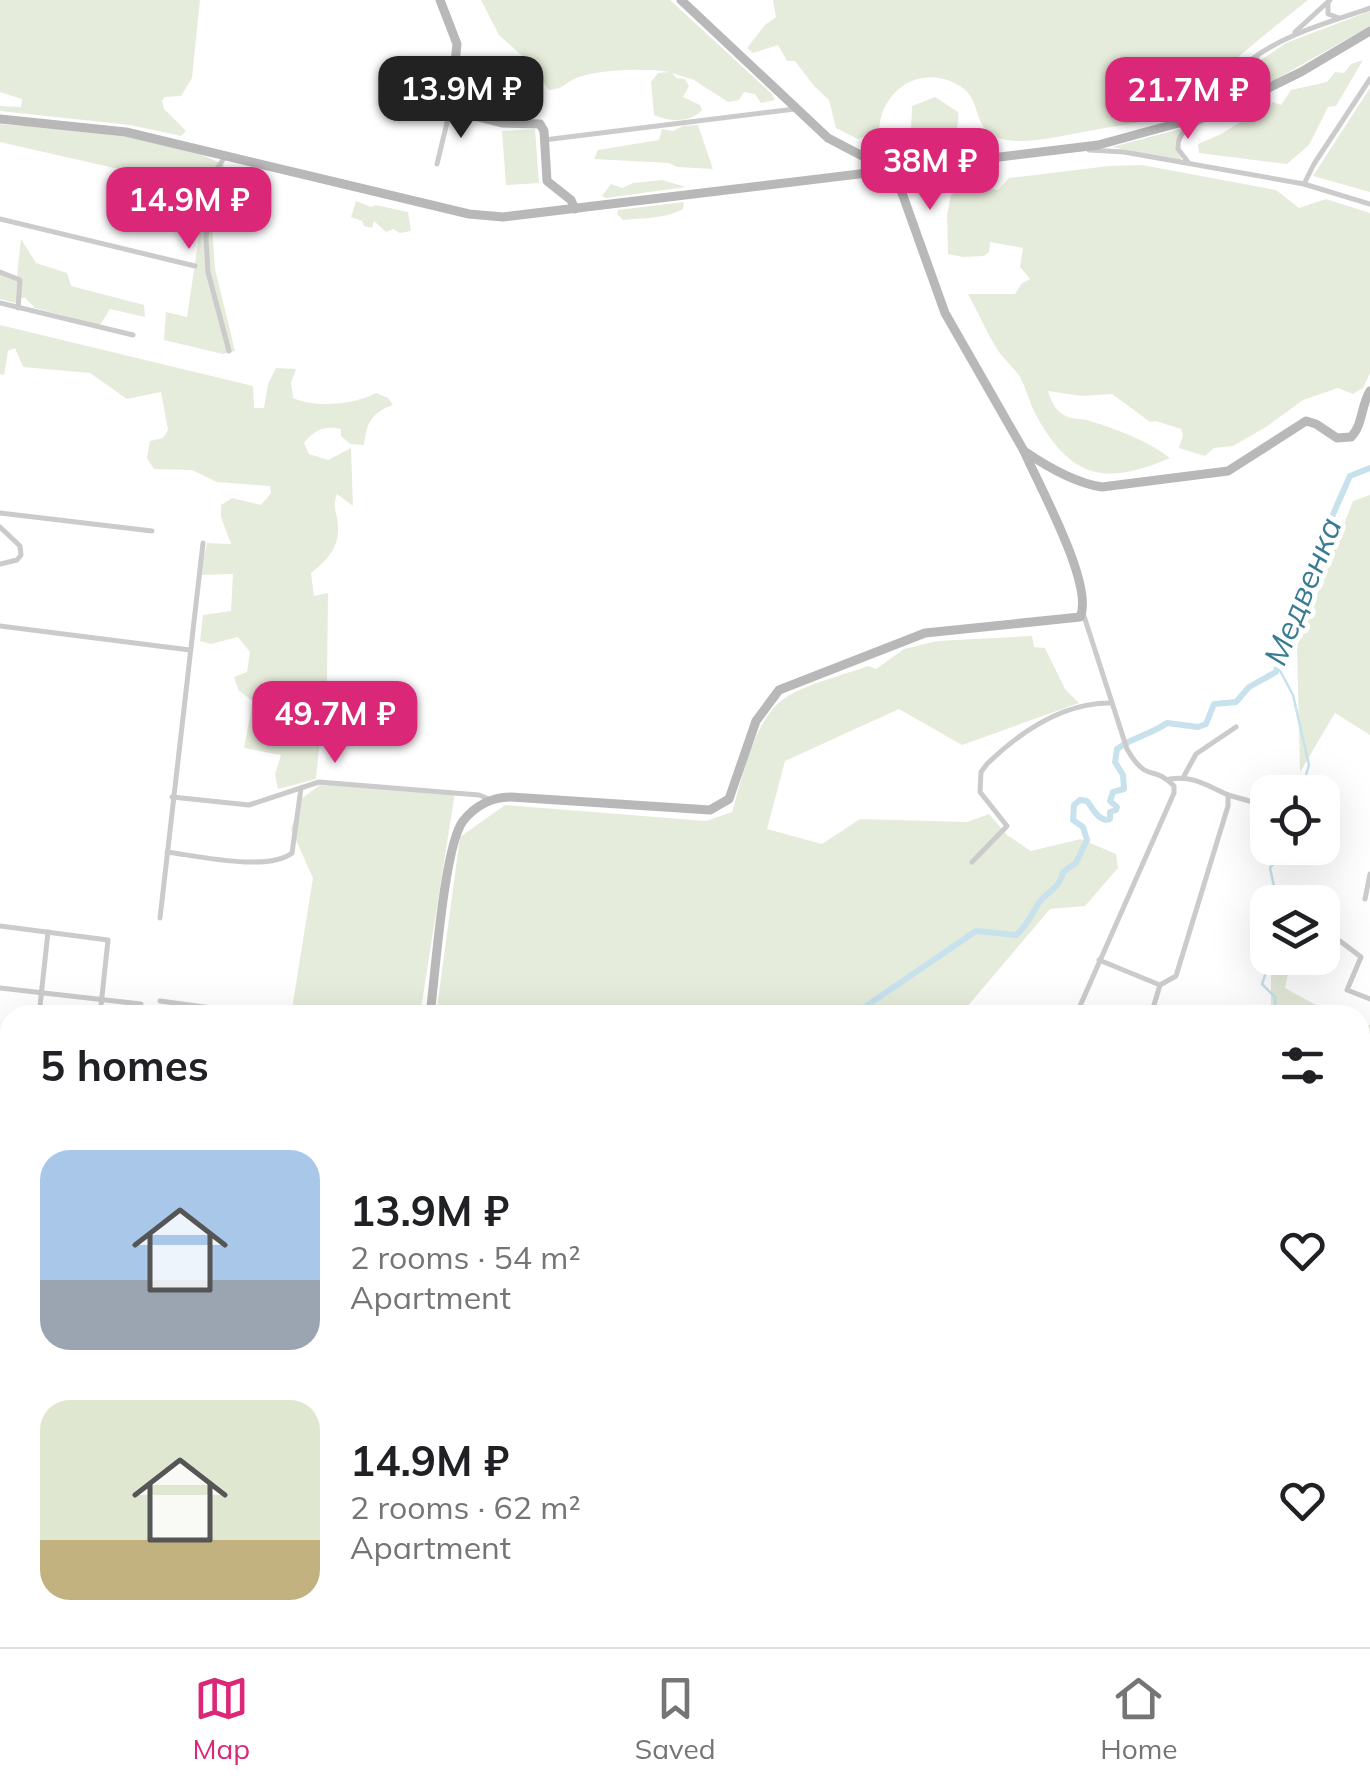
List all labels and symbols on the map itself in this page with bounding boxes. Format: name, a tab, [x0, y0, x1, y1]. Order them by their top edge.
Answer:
pin: 13.9M ₽	[369, 56, 553, 141]
pin: 21.7M ₽	[1096, 57, 1280, 142]
pin: 38M ₽	[860, 128, 1000, 213]
pin: 14.9M ₽	[97, 167, 281, 252]
water label: Медвенка	[1254, 511, 1350, 671]
pin: 49.7M ₽	[243, 681, 427, 766]

